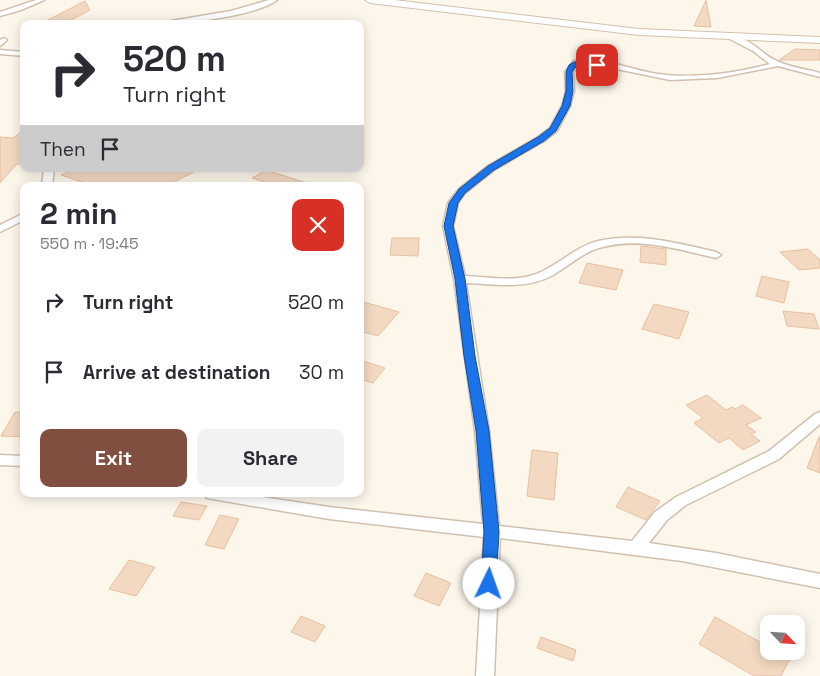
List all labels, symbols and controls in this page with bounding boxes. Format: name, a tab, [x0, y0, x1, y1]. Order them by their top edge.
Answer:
text: 520 m	[123, 37, 226, 81]
icon: right	[40, 40, 105, 105]
pin	[576, 44, 618, 86]
icon: arrive	[583, 51, 611, 79]
text: Turn right	[123, 80, 226, 108]
icon: arrive	[96, 135, 124, 163]
text: Then	[40, 137, 86, 162]
text: 2 min	[40, 194, 118, 233]
button: close	[292, 199, 344, 251]
text: 550 m · 19:45	[40, 233, 139, 254]
icon: right	[40, 288, 68, 316]
text: Turn right	[83, 290, 173, 315]
text: 520 m	[288, 290, 344, 315]
icon: arrive	[40, 358, 68, 386]
text: Arrive at destination	[83, 360, 271, 385]
text: 30 m	[299, 360, 344, 385]
button: Exit	[40, 429, 187, 487]
button: Share	[197, 429, 344, 487]
position arrow	[462, 557, 514, 609]
north arrow	[760, 615, 805, 660]
map controls	[760, 615, 805, 660]

